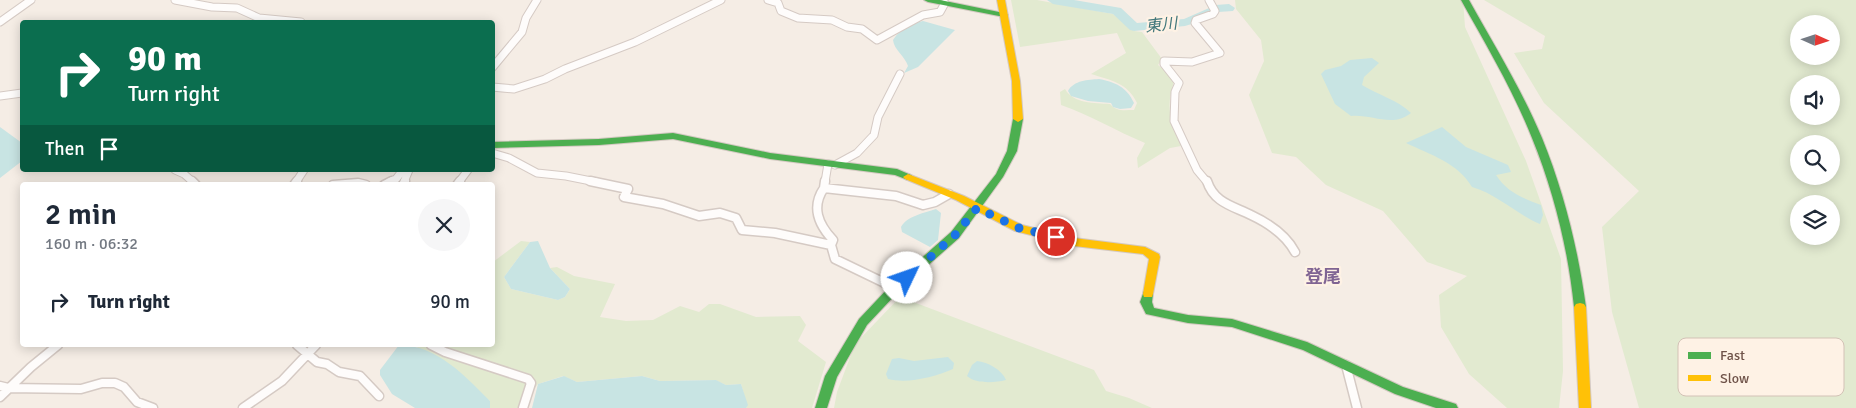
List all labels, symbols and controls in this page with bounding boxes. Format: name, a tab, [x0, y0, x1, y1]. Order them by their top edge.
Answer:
water label: 東川	[1144, 13, 1180, 37]
north arrow	[1790, 15, 1840, 65]
map controls	[1790, 15, 1840, 245]
text: 90 m	[128, 37, 202, 80]
icon: right	[45, 40, 110, 105]
button: sound	[1790, 75, 1840, 125]
text: Turn right	[128, 80, 220, 107]
icon: arrive	[95, 135, 123, 163]
button: search	[1790, 135, 1840, 185]
text: Then	[45, 137, 85, 161]
button: layers	[1790, 195, 1840, 245]
text: 2 min	[45, 196, 117, 233]
button: close	[418, 199, 470, 251]
pin	[1035, 216, 1077, 258]
icon: arrive	[1042, 223, 1070, 251]
text: 160 m · 06:32	[45, 234, 138, 254]
position arrow	[880, 251, 932, 303]
district label: 登尾	[1305, 266, 1341, 288]
icon: right	[45, 288, 73, 316]
text: Turn right	[88, 290, 170, 314]
text: 90 m	[430, 290, 470, 314]
legend	[1678, 338, 1844, 396]
text: Fast	[1720, 347, 1745, 364]
text: Slow	[1720, 370, 1749, 387]

